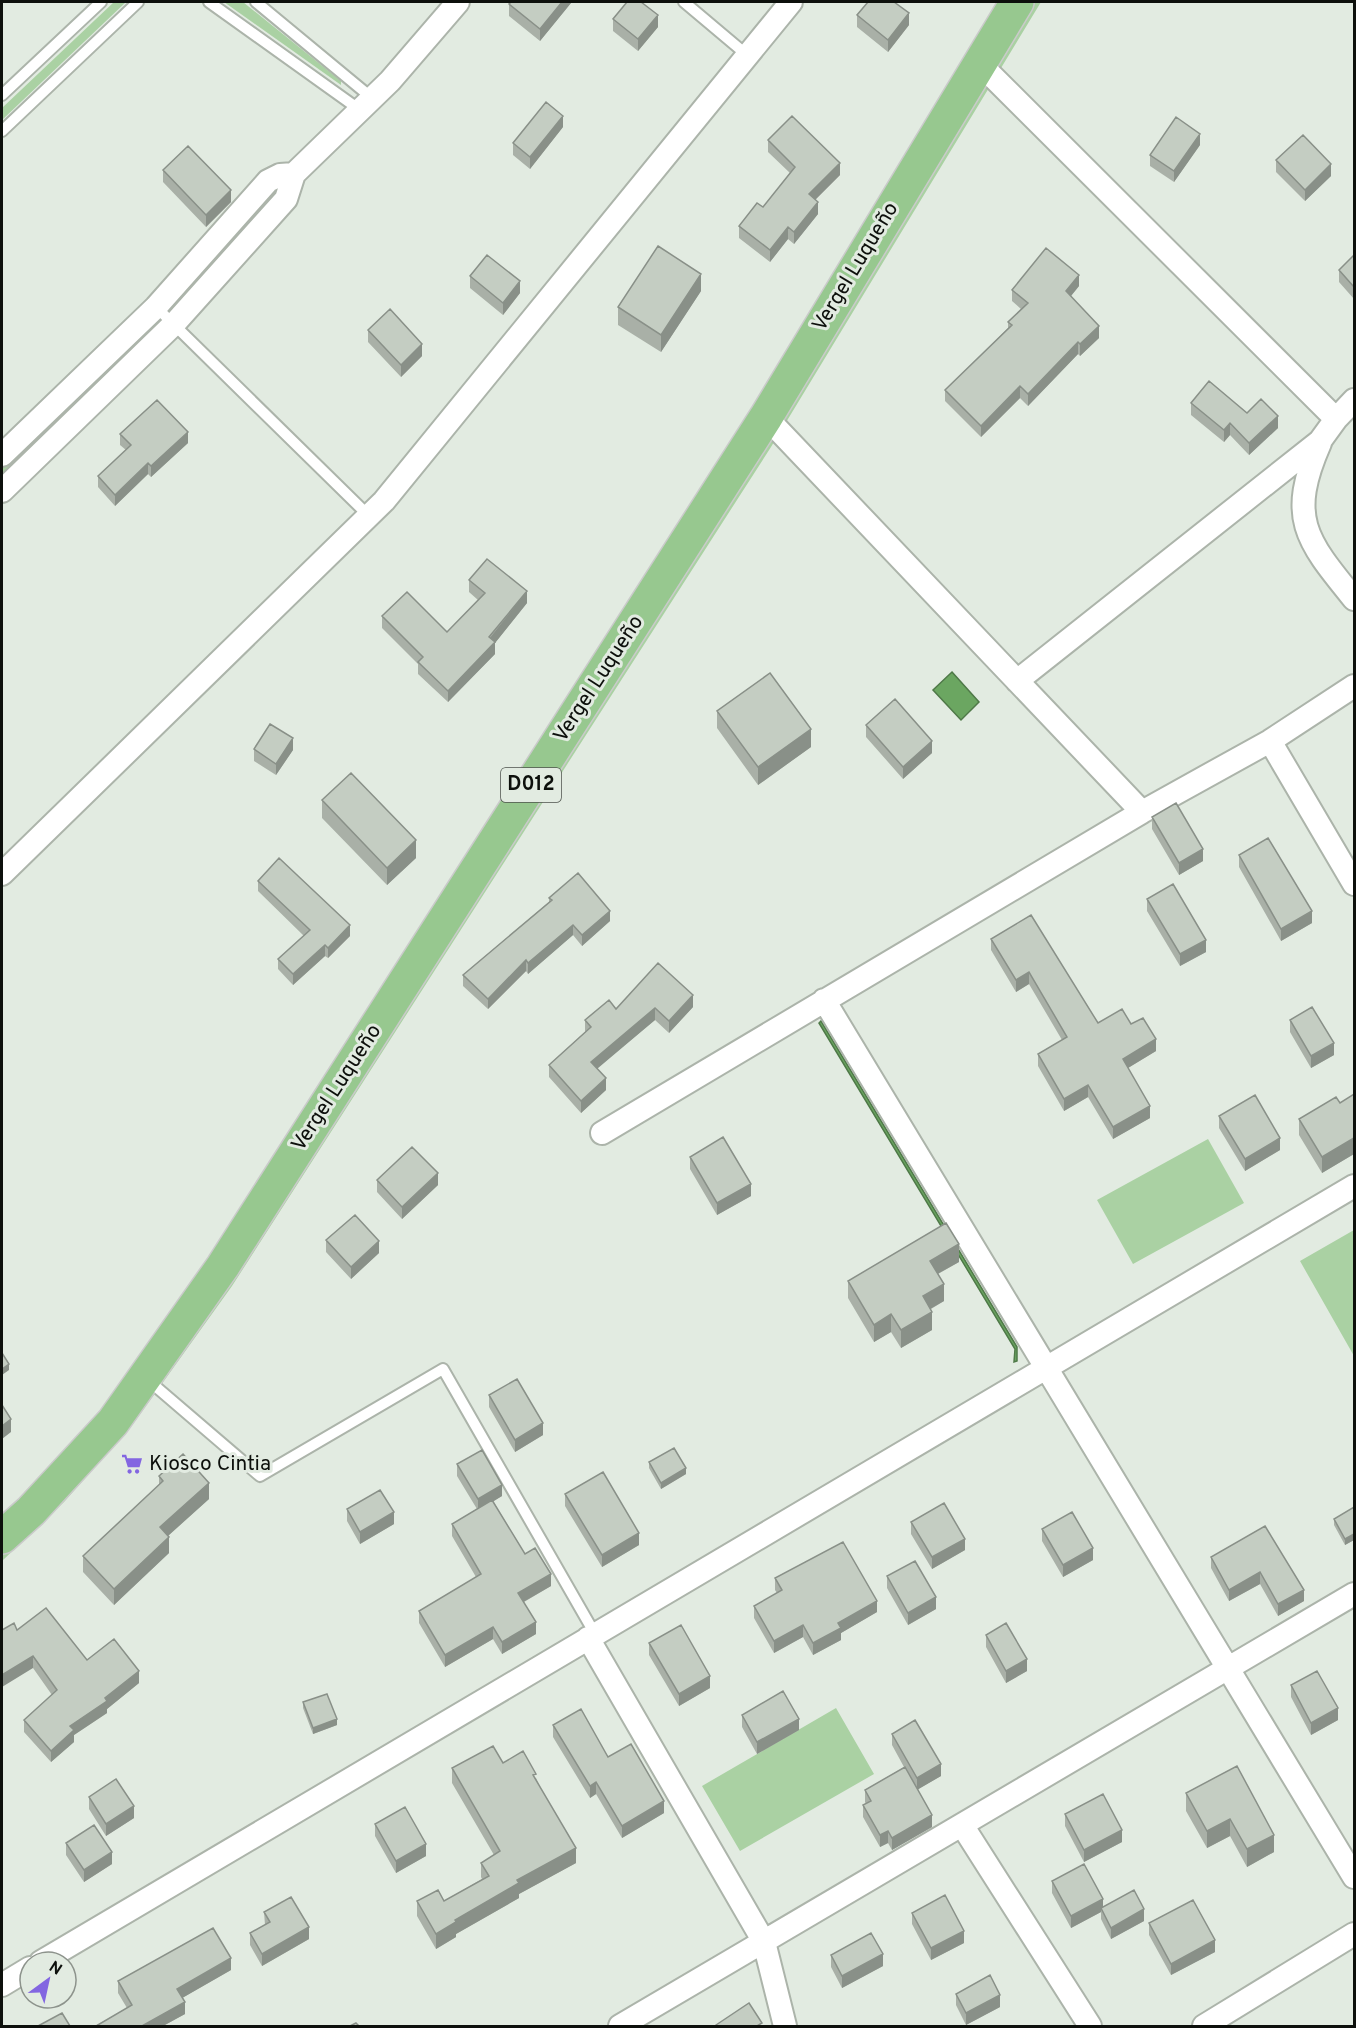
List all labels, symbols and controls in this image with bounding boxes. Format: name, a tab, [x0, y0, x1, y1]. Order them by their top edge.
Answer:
street label: Vergel Luqueño	[807, 197, 905, 337]
street label: Vergel Luqueño	[548, 610, 650, 748]
road number: D012	[501, 768, 561, 802]
street label: Vergel Luqueño	[286, 1019, 388, 1157]
place label: Kiosco Cintia	[149, 1451, 271, 1478]
supermarket icon: Kiosco Cintia	[120, 1452, 144, 1476]
north arrow	[18, 1950, 78, 2010]
text: N	[45, 1958, 65, 1981]

